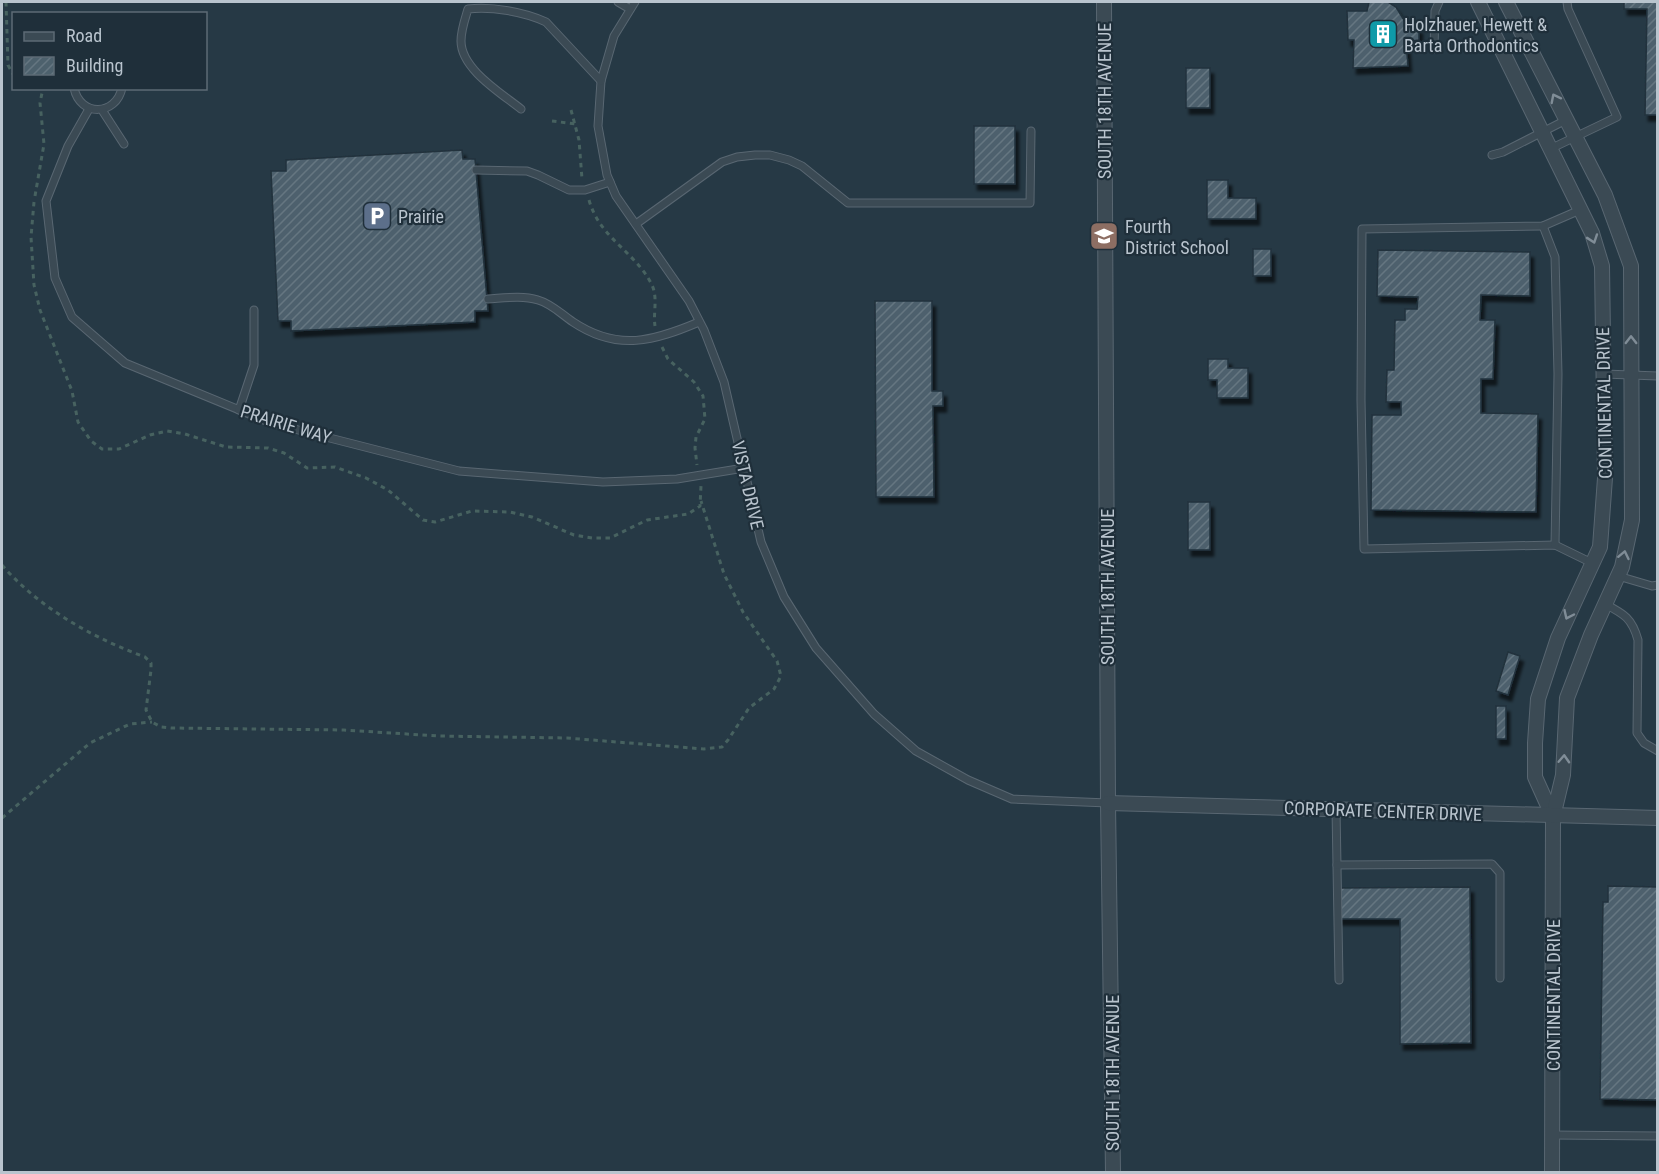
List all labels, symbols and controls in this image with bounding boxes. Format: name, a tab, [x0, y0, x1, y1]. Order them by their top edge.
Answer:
legend	[12, 12, 207, 90]
place label: Holzhauer, Hewett & Barta Orthodontics	[1404, 14, 1547, 56]
building icon: Holzhauer, Hewett & Barta Orthodontics	[1367, 18, 1399, 50]
street label: SOUTH 18TH AVENUE	[1094, 23, 1115, 179]
text: Road	[66, 25, 102, 46]
text: Building	[66, 55, 123, 76]
one-way arrow	[1551, 94, 1563, 105]
parking icon: Prairie	[361, 200, 393, 232]
place label: Prairie	[398, 206, 444, 227]
place label: Fourth District School	[1125, 216, 1229, 258]
school or university icon: Fourth District School	[1088, 220, 1120, 252]
one-way arrow	[1586, 234, 1599, 244]
street label: CONTINENTAL DRIVE	[1592, 327, 1616, 479]
one-way arrow	[1625, 335, 1637, 344]
street label: PRAIRIE WAY	[238, 400, 334, 448]
street label: VISTA DRIVE	[728, 439, 768, 531]
street label: SOUTH 18TH AVENUE	[1097, 509, 1118, 665]
one-way arrow	[1617, 550, 1630, 560]
one-way arrow	[1563, 608, 1575, 619]
one-way arrow	[1557, 755, 1570, 764]
street label: CORPORATE CENTER DRIVE	[1284, 797, 1482, 825]
street label: CONTINENTAL DRIVE	[1543, 919, 1564, 1071]
street label: SOUTH 18TH AVENUE	[1102, 995, 1123, 1151]

